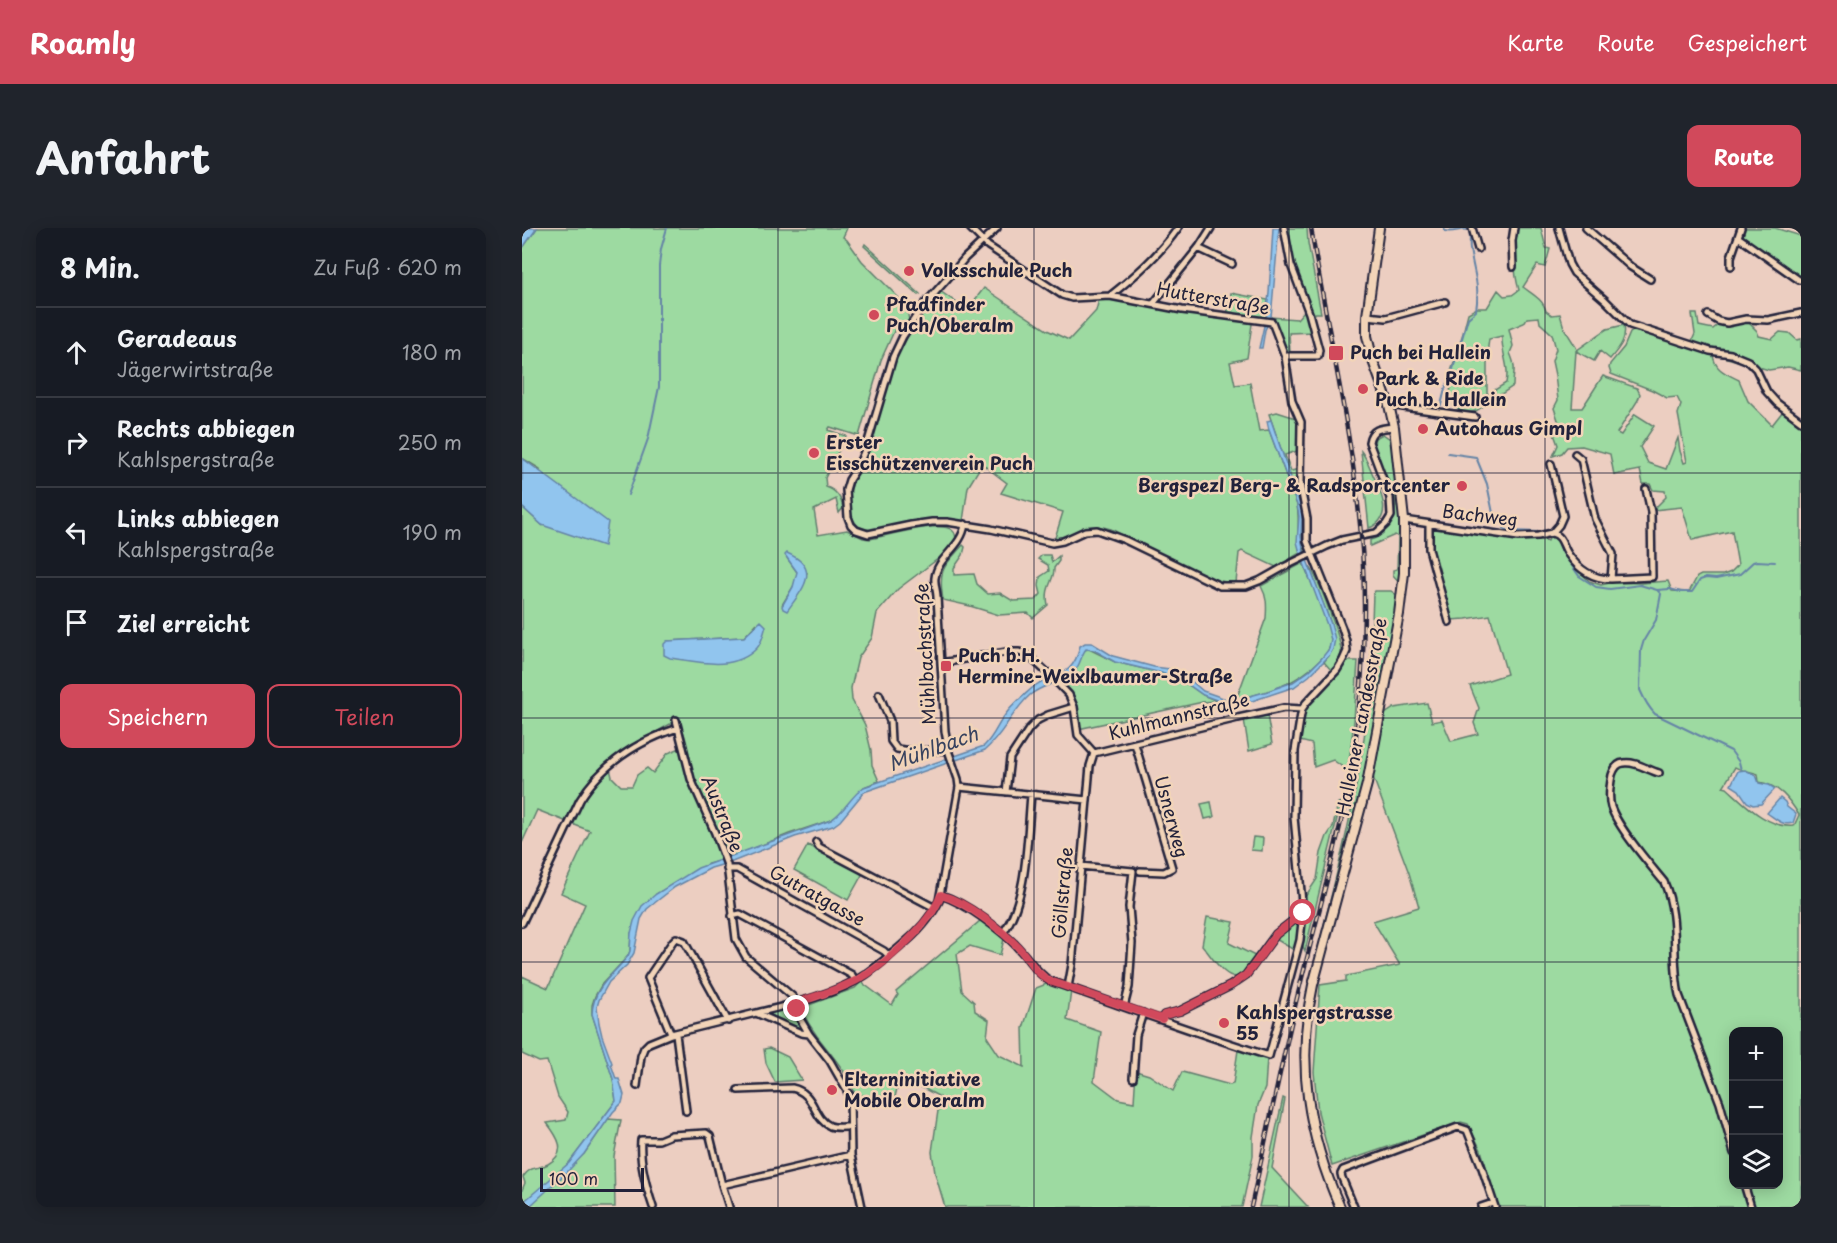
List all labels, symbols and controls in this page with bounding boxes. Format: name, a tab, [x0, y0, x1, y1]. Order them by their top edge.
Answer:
text: Roamly	[30, 21, 136, 64]
text: Karte	[1507, 26, 1564, 58]
text: Route	[1597, 26, 1655, 58]
text: Gespeichert	[1688, 26, 1807, 58]
text: Anfahrt	[36, 125, 210, 188]
button: Route	[1687, 125, 1801, 187]
text: 8 Min.	[60, 248, 140, 287]
text: Zu Fuß · 620 m	[313, 252, 462, 282]
place label: Volksschule Puch	[921, 256, 1073, 283]
marker: Volksschule Puch	[902, 264, 916, 278]
street label: Hutterstraße	[1155, 274, 1272, 321]
place label: Pfadfinder Puch/Oberalm	[886, 290, 1013, 338]
marker: Pfadfinder Puch/Oberalm	[867, 308, 881, 322]
text: Geradeaus	[117, 321, 237, 354]
icon: ahead	[60, 336, 93, 369]
text: 180 m	[402, 337, 462, 367]
place label: Puch bei Hallein	[1350, 338, 1491, 365]
marker: Puch bei Hallein	[1327, 344, 1345, 362]
text: Jägerwirtstraße	[117, 354, 273, 384]
place label: Park & Ride Puch b. Hallein	[1375, 364, 1507, 412]
marker: Park & Ride Puch b. Hallein	[1356, 382, 1370, 396]
text: Rechts abbiegen	[117, 411, 295, 444]
place label: Autohaus Gimpl	[1435, 414, 1582, 441]
marker: Autohaus Gimpl	[1416, 422, 1430, 436]
icon: right	[60, 426, 93, 459]
text: 250 m	[398, 427, 462, 457]
place label: Erster Eisschützenverein Puch	[826, 428, 1033, 476]
text: Kahlspergstraße	[117, 444, 275, 474]
marker: Erster Eisschützenverein Puch	[807, 446, 821, 460]
place label: Bergspezl Berg- & Radsportcenter	[1138, 471, 1451, 498]
marker: Bergspezl Berg- & Radsportcenter	[1455, 479, 1469, 493]
street label: Bachweg	[1441, 496, 1520, 533]
text: Links abbiegen	[117, 501, 279, 534]
icon: left	[60, 516, 93, 549]
text: 190 m	[403, 517, 462, 547]
text: Kahlspergstraße	[117, 534, 275, 564]
street label: Mühlbachstraße	[907, 583, 942, 726]
icon: arrive	[60, 606, 93, 639]
text: Ziel erreicht	[117, 606, 250, 639]
street label: Halleiner Landesstraße	[1328, 615, 1393, 818]
place label: Puch b.H. Hermine-Weixlbaumer-Straße	[958, 641, 1233, 689]
marker: Puch b.H. Hermine-Weixlbaumer-Straße	[939, 659, 953, 673]
button: Speichern	[60, 684, 255, 748]
button: Teilen	[267, 684, 462, 748]
street label: Kuhlmannstraße	[1106, 685, 1252, 746]
water label: Mühlbach	[884, 718, 982, 778]
street label: Austraße	[696, 771, 751, 856]
street label: Usnerweg	[1149, 773, 1196, 861]
street label: Göllstraße	[1044, 846, 1079, 940]
street label: Gutratgasse	[765, 857, 870, 932]
route start	[1289, 899, 1315, 925]
route end	[783, 995, 809, 1021]
place label: Kahlspergstrasse 55	[1236, 998, 1393, 1046]
marker: Kahlspergstrasse 55	[1217, 1016, 1231, 1030]
map controls	[1729, 1027, 1783, 1189]
button: +	[1729, 1027, 1783, 1081]
place label: Elterninitiative Mobile Oberalm	[844, 1065, 985, 1113]
button: −	[1729, 1081, 1783, 1135]
marker: Elterninitiative Mobile Oberalm	[825, 1083, 839, 1097]
button: layers	[1729, 1135, 1783, 1189]
scale bar	[540, 1165, 644, 1192]
text: 100 m	[549, 1166, 598, 1190]

